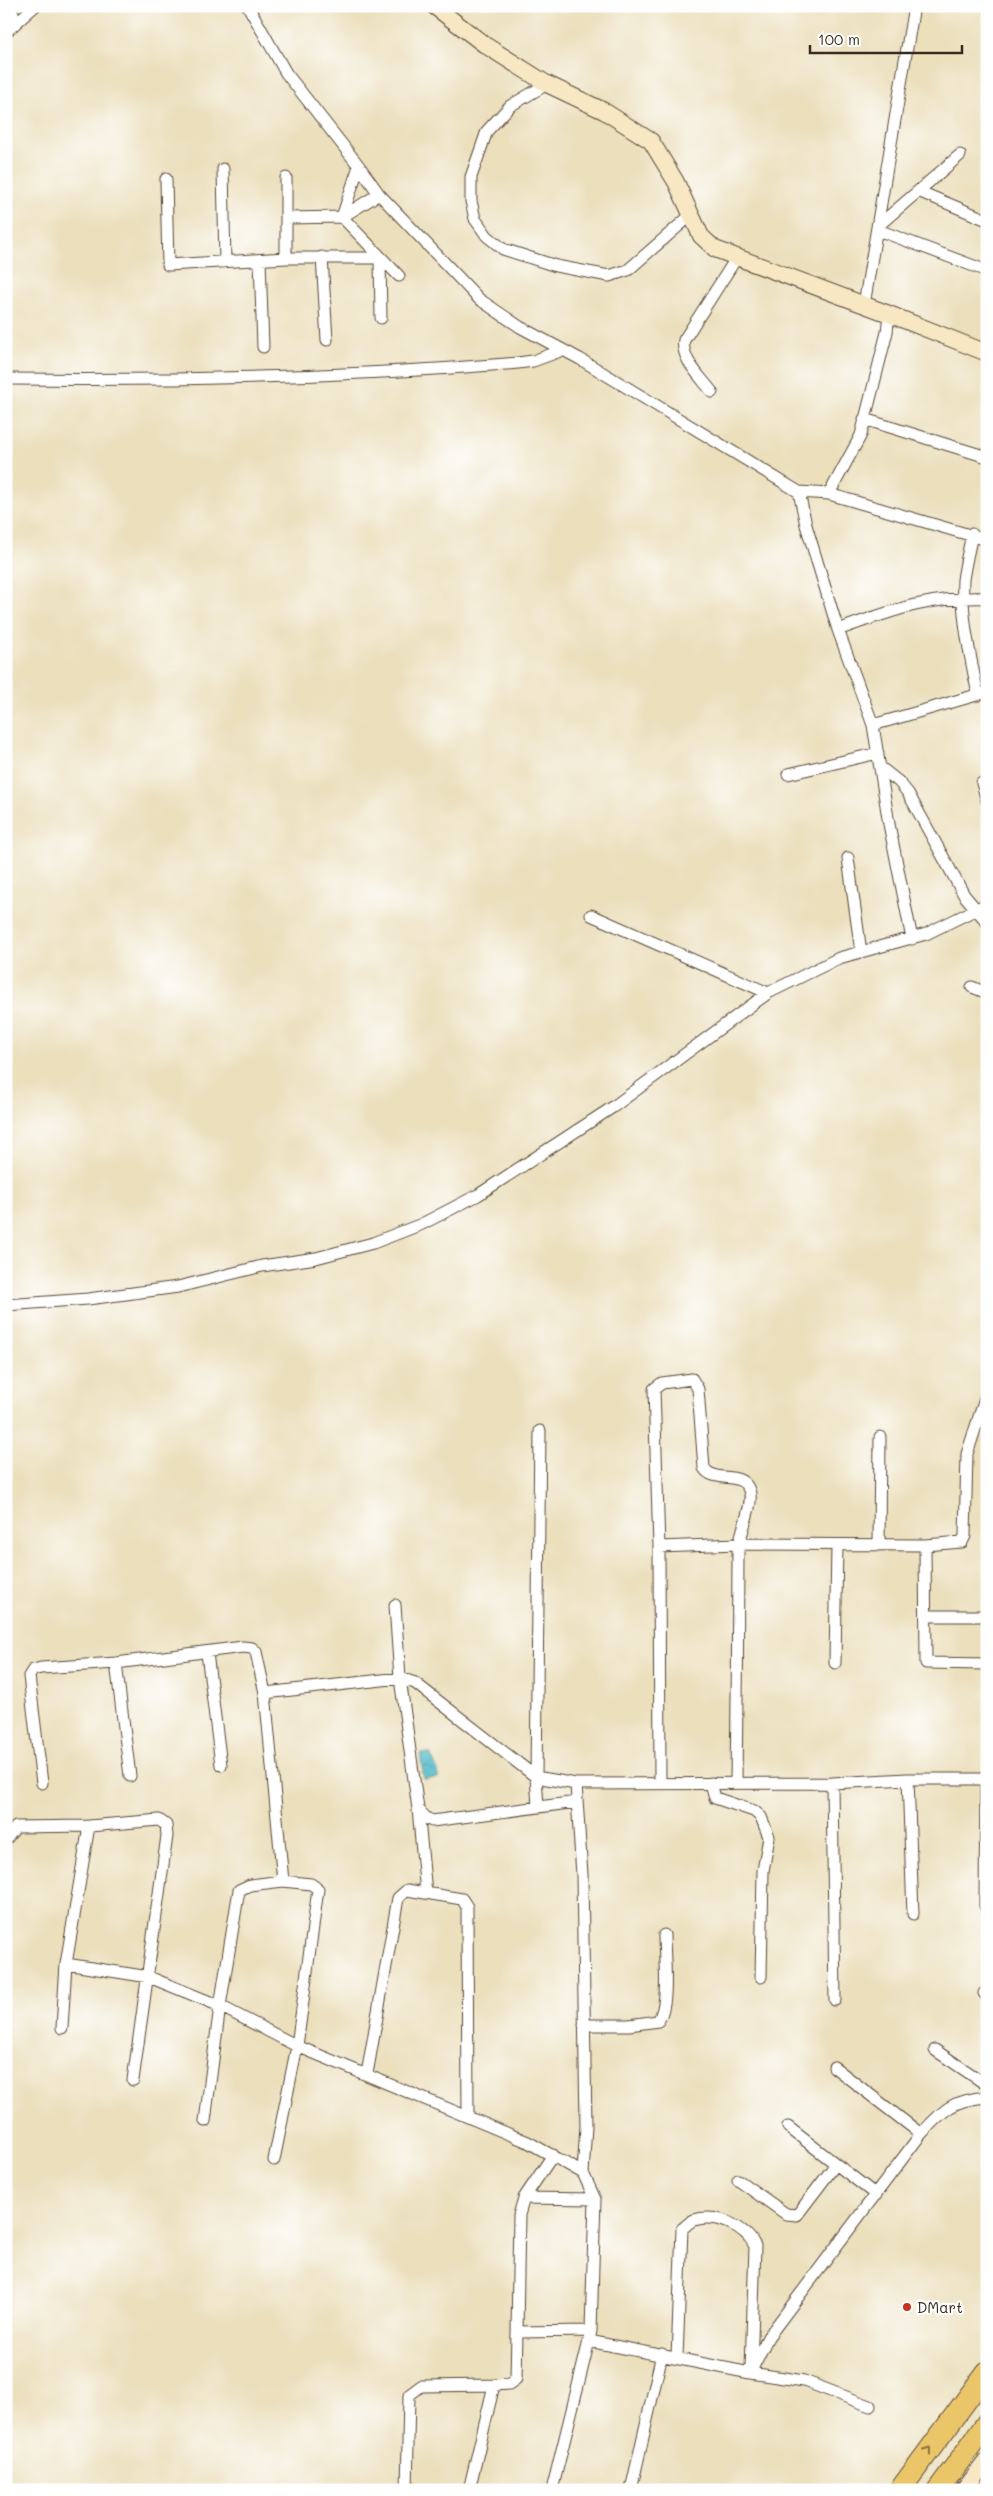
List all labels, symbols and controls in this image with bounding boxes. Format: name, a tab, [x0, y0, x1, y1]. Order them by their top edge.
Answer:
scale bar	[810, 22, 963, 54]
text: 100 m	[818, 29, 860, 49]
place label: DMart	[917, 2297, 963, 2317]
marker: DMart	[901, 2301, 913, 2313]
one-way arrow	[922, 2447, 932, 2456]

